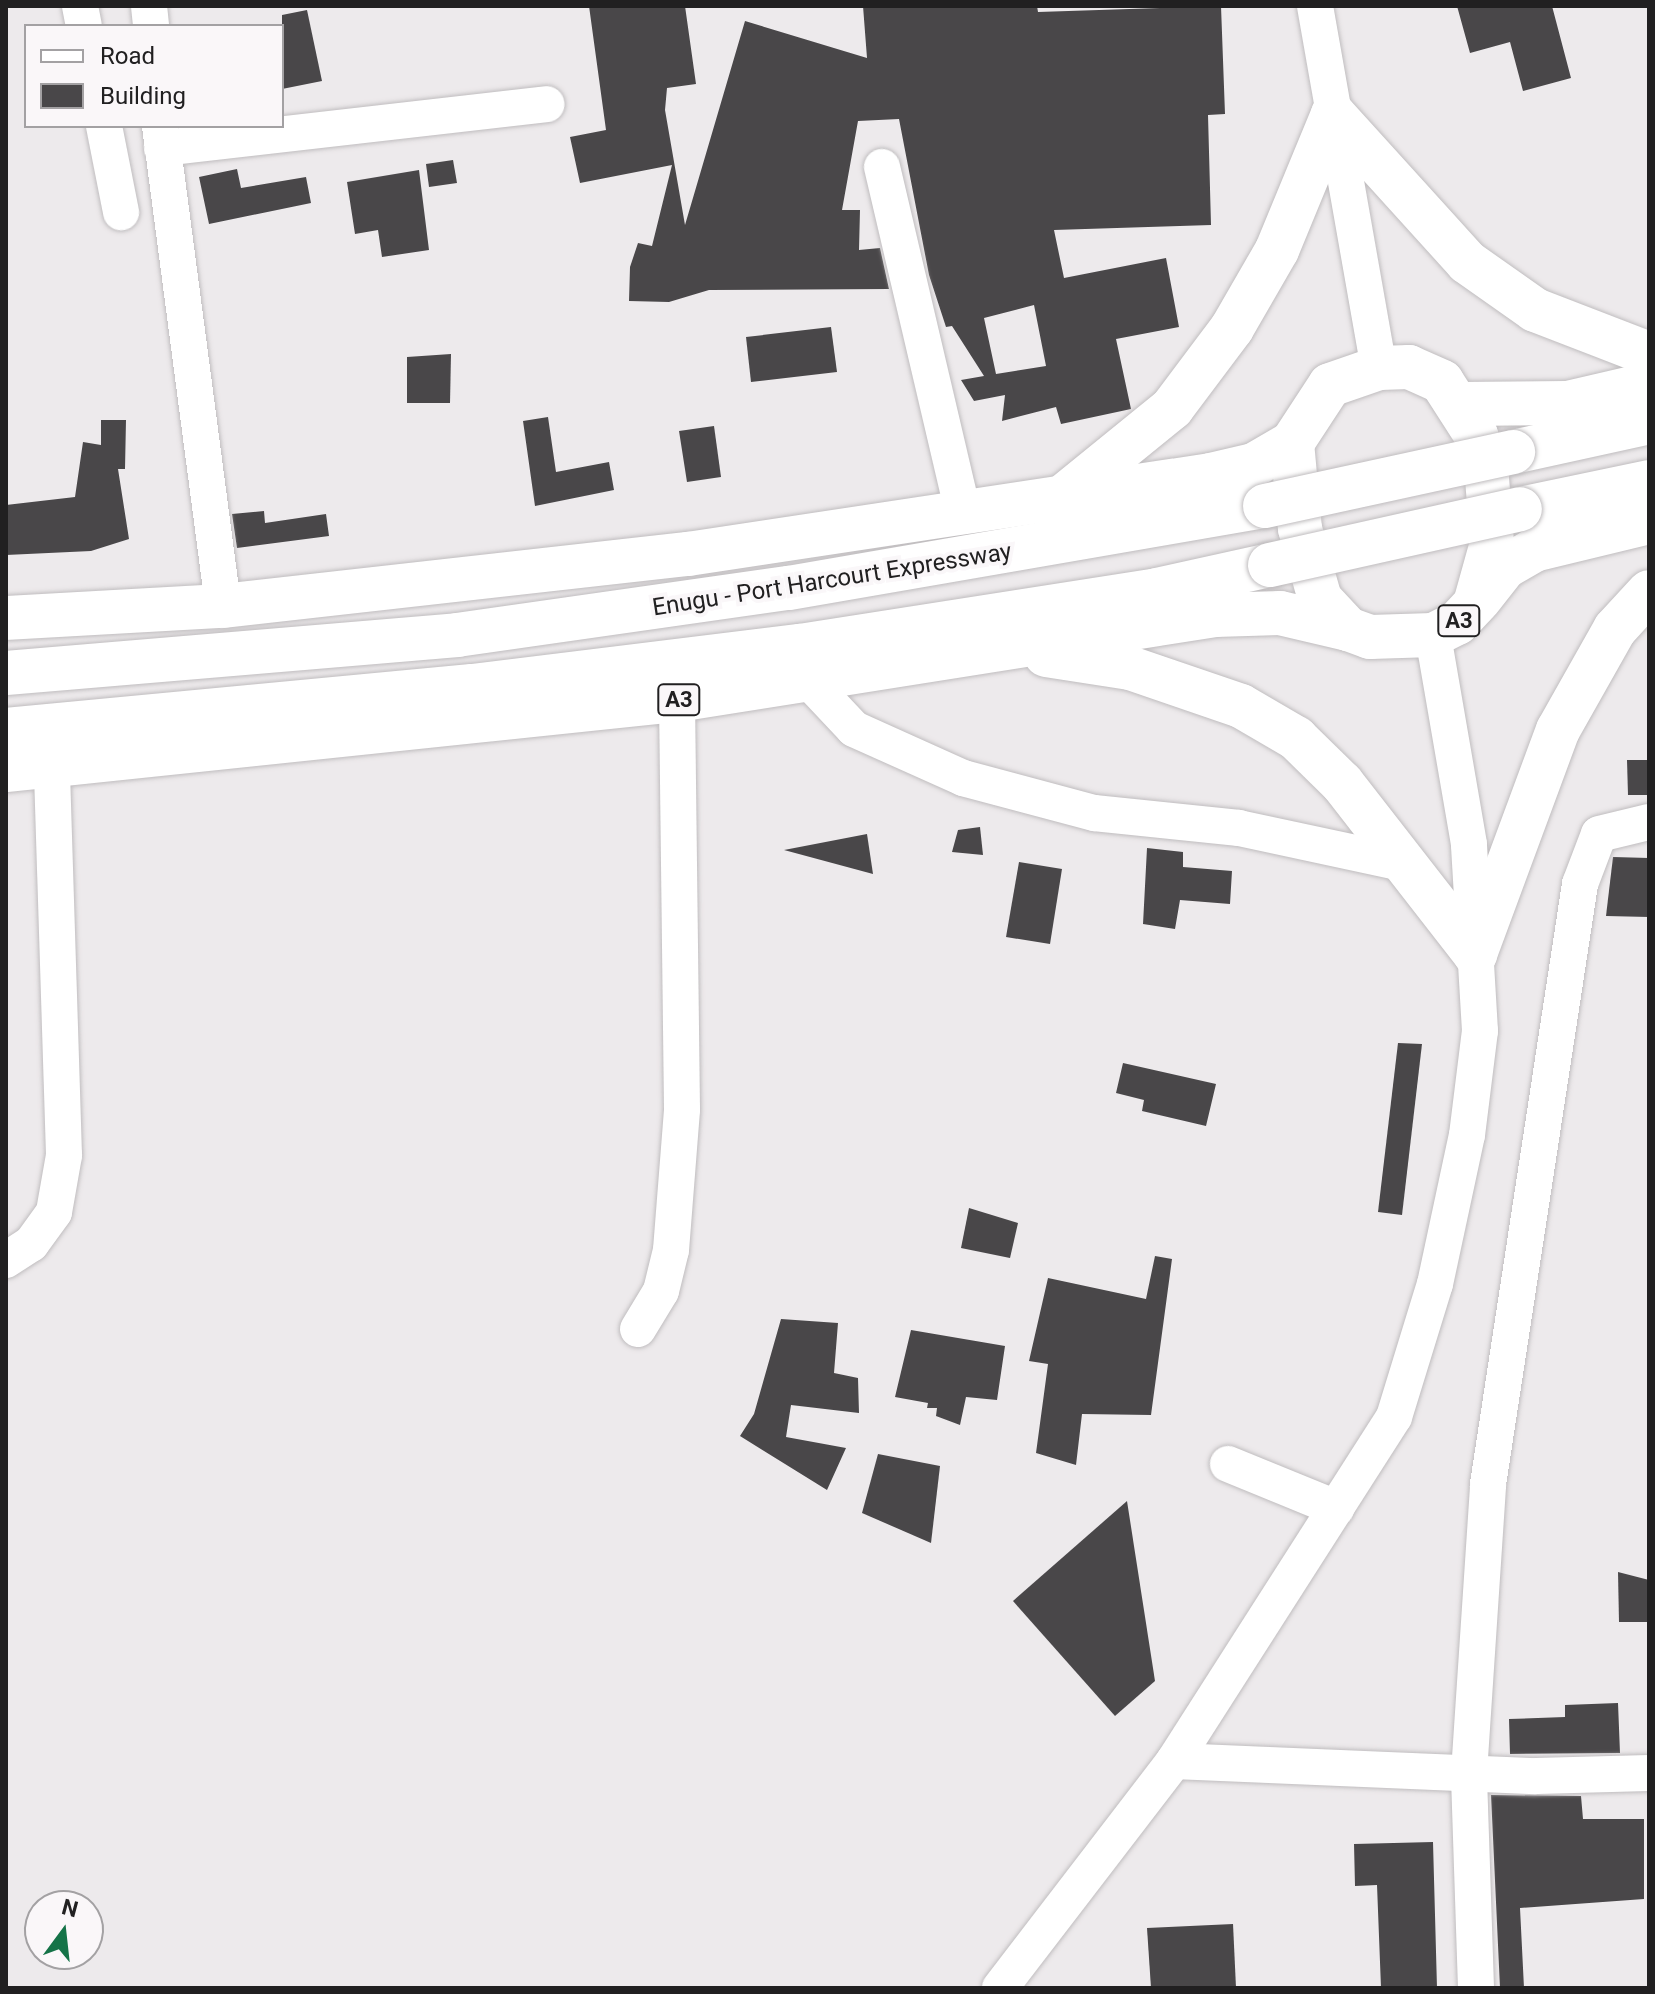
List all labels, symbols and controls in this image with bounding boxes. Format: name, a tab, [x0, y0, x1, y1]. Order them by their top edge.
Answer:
legend	[24, 24, 284, 128]
text: Road	[100, 42, 155, 70]
text: Building	[100, 82, 186, 110]
street label: Enugu - Port Harcourt Expressway	[650, 537, 1014, 623]
road number: A3	[1437, 603, 1481, 639]
road number: A3	[657, 682, 701, 718]
north arrow	[24, 1890, 104, 1970]
text: N	[59, 1894, 81, 1922]

